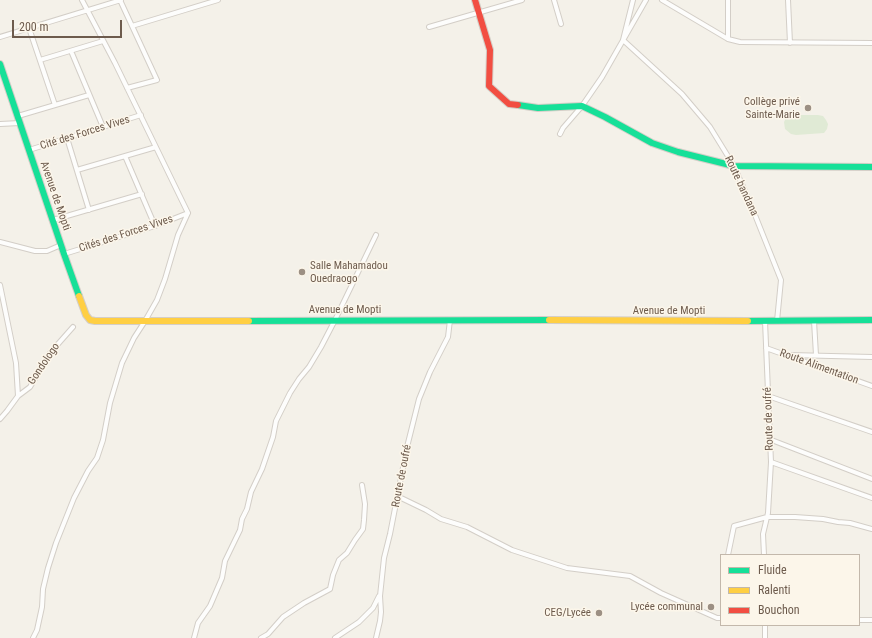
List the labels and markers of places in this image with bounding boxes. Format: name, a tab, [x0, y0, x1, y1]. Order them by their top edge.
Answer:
place label: Collège privé Sainte-Marie	[744, 95, 800, 121]
marker: Collège privé Sainte-Marie	[803, 103, 813, 113]
place label: Salle Mahamadou Ouedraogo	[310, 259, 388, 285]
marker: Salle Mahamadou Ouedraogo	[297, 267, 307, 277]
place label: Lycée communal	[630, 600, 703, 614]
marker: Lycée communal	[706, 602, 716, 612]
place label: CEG/Lycée	[544, 606, 591, 620]
marker: CEG/Lycée	[594, 608, 604, 618]

